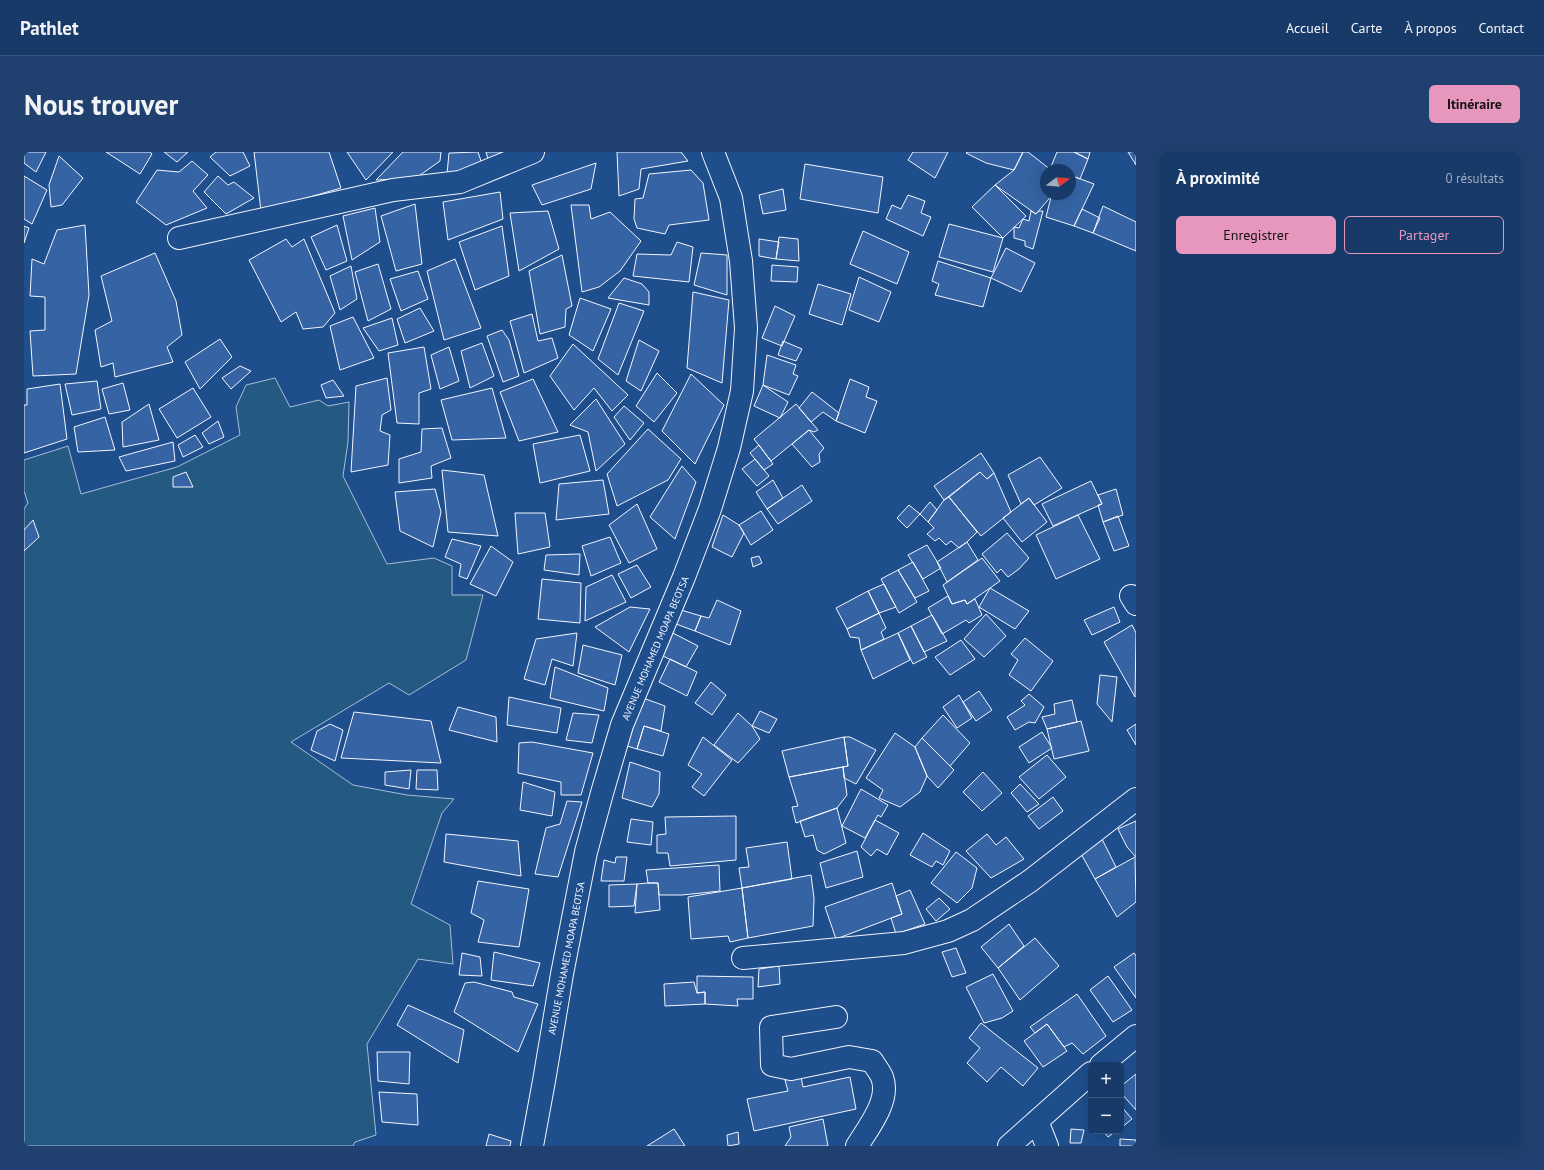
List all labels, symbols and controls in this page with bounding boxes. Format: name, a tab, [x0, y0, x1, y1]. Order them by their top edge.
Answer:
text: Pathlet	[20, 16, 79, 40]
text: Accueil	[1286, 19, 1329, 37]
text: Carte	[1351, 19, 1382, 37]
text: À propos	[1404, 19, 1457, 37]
text: Contact	[1479, 19, 1524, 37]
button: Itinéraire	[1429, 85, 1520, 123]
text: Nous trouver	[24, 86, 178, 123]
north arrow	[1040, 164, 1076, 200]
text: À proximité	[1176, 167, 1260, 189]
text: 0 résultats	[1445, 170, 1504, 187]
button: Enregistrer	[1176, 216, 1336, 254]
button: Partager	[1344, 216, 1504, 254]
street label: AVENUE MOHAMED MOAPA BEOTSA	[619, 574, 692, 722]
street label: AVENUE MOHAMED MOAPA BEOTSA	[545, 881, 588, 1036]
map controls	[1088, 1062, 1124, 1134]
button: +	[1088, 1062, 1124, 1098]
button: −	[1088, 1098, 1124, 1134]

